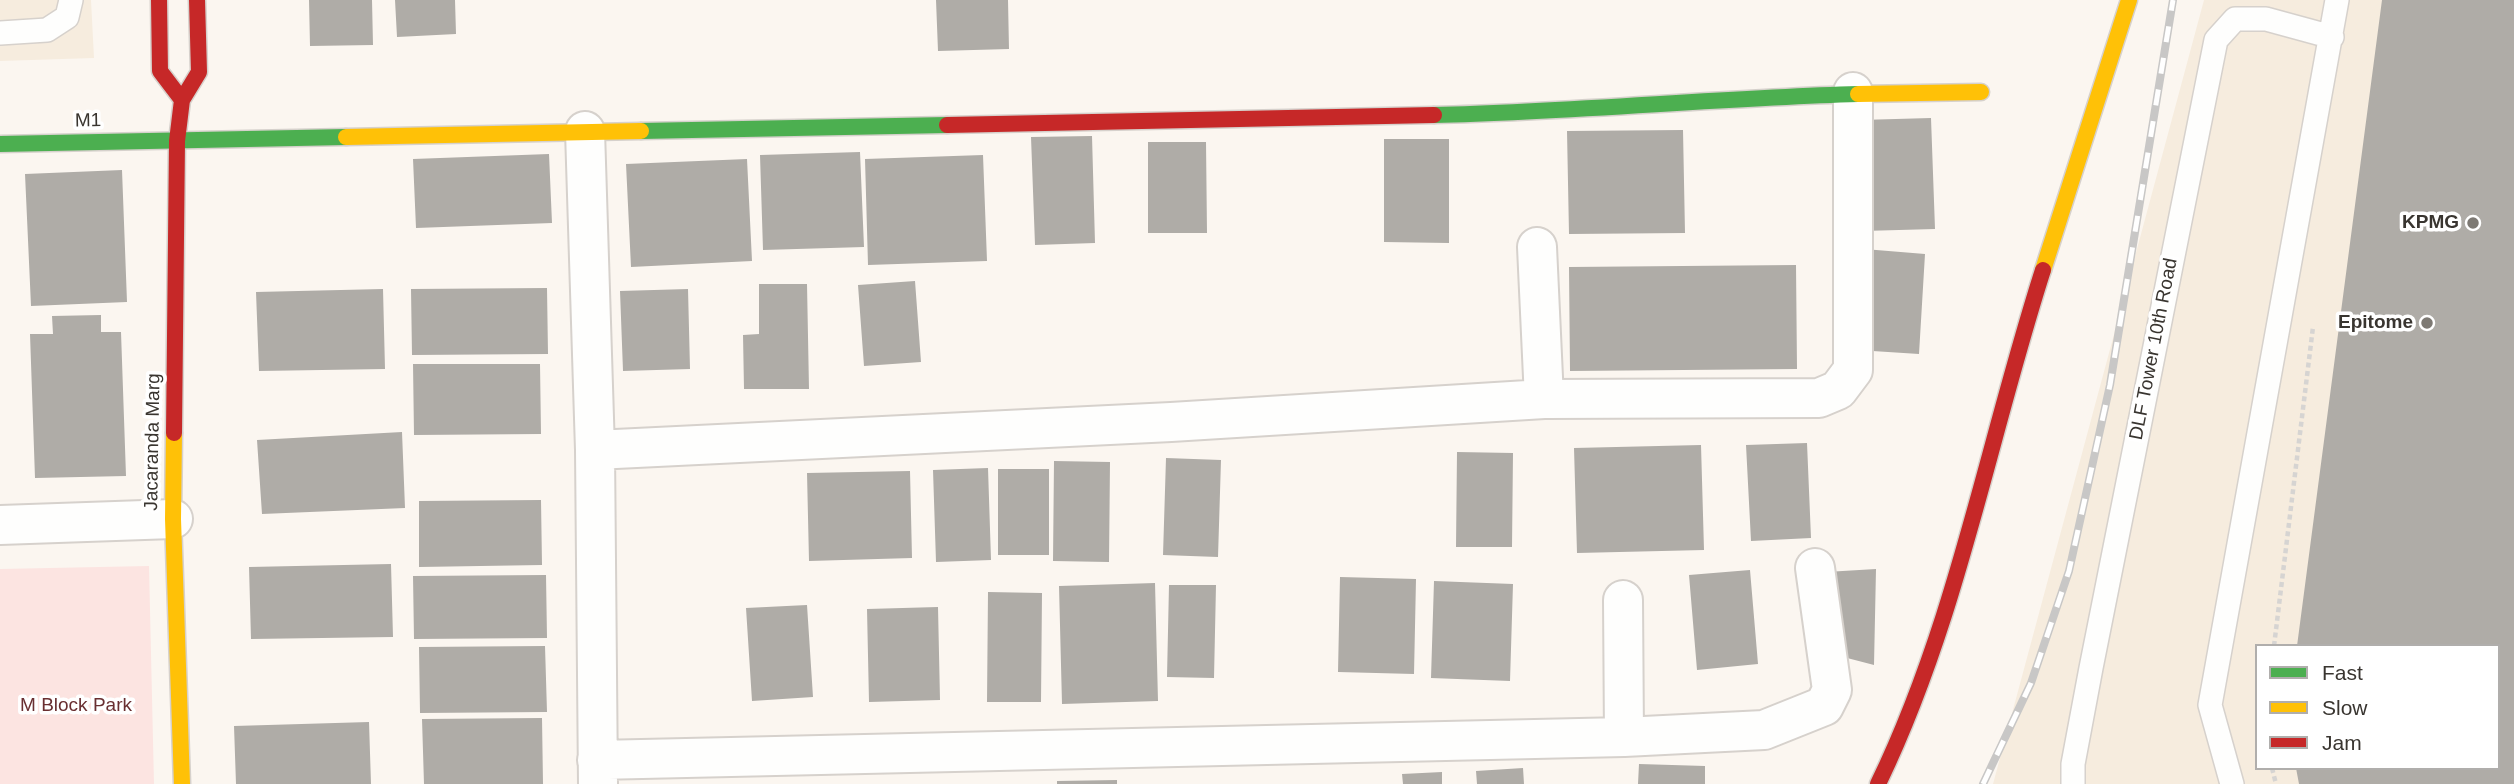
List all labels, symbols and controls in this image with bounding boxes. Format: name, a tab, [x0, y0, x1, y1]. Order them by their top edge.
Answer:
street label: M1	[75, 109, 101, 133]
place label: KPMG	[2402, 212, 2459, 234]
marker: KPMG	[2465, 215, 2481, 231]
street label: DLF Tower 10th Road	[2125, 256, 2183, 442]
place label: Epitome	[2338, 312, 2413, 334]
marker: Epitome	[2419, 315, 2435, 331]
street label: Jacaranda Marg	[140, 373, 166, 511]
legend	[2255, 644, 2500, 770]
text: Fast	[2322, 661, 2363, 684]
park label: M Block Park	[20, 695, 132, 717]
text: Slow	[2322, 696, 2368, 719]
text: Jam	[2322, 731, 2362, 754]

